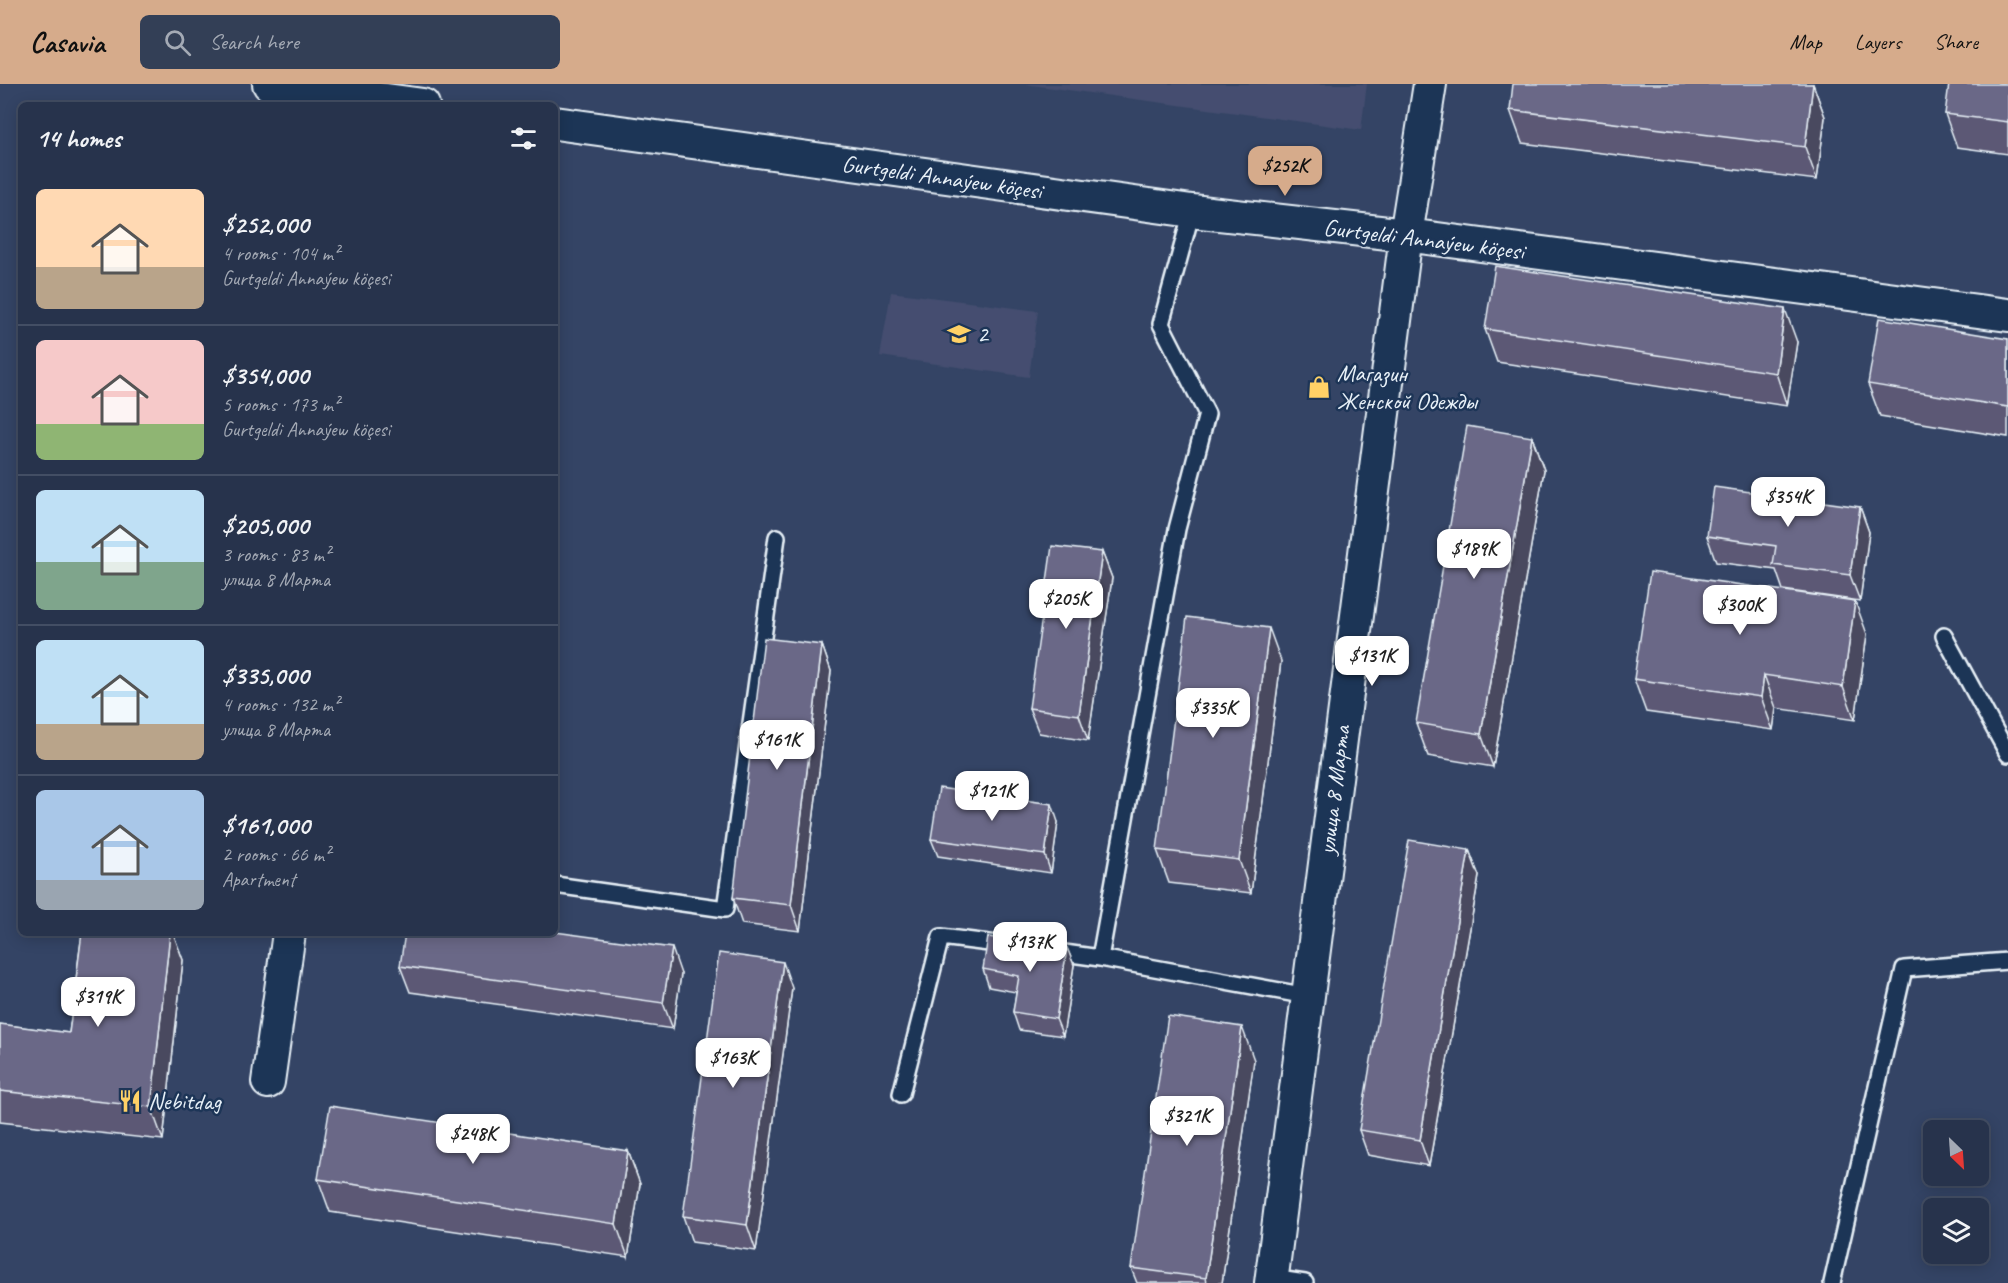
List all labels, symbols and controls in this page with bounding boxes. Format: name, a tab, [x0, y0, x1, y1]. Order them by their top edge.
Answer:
search box	[140, 15, 560, 69]
text: Casavia	[30, 25, 104, 60]
icon: search	[161, 26, 194, 59]
text: Search here	[209, 28, 299, 56]
text: Map	[1789, 29, 1822, 55]
text: Layers	[1855, 29, 1901, 55]
text: Share	[1934, 29, 1978, 55]
text: 14 homes	[36, 122, 121, 155]
icon: filters	[507, 122, 540, 155]
pin: $252K	[1243, 146, 1327, 197]
street label: Gurtgeldi Annaýew köçesi	[840, 148, 1046, 206]
text: $252K	[1262, 153, 1308, 178]
text: $252,000	[222, 208, 309, 241]
street label: Gurtgeldi Annaýew köçesi	[1322, 212, 1528, 266]
icon: home	[84, 213, 156, 285]
text: 4 rooms · 104 m²	[222, 241, 339, 266]
text: Gurtgeldi Annaýew köçesi	[222, 266, 390, 291]
place label: 2	[977, 319, 990, 349]
school or university icon: 2	[946, 321, 972, 347]
place label: Магазин Женской Одежды	[1337, 358, 1479, 416]
text: $354,000	[222, 359, 309, 392]
icon: home	[84, 364, 156, 436]
shop icon: Магазин Женской Одежды	[1306, 374, 1332, 400]
text: 5 rooms · 173 m²	[222, 392, 339, 417]
text: Gurtgeldi Annaýew köçesi	[222, 417, 390, 442]
pin: $354K	[1746, 477, 1830, 528]
text: $354K	[1765, 484, 1811, 509]
text: $205,000	[222, 509, 309, 542]
icon: home	[84, 514, 156, 586]
pin: $189K	[1432, 529, 1516, 580]
text: $189K	[1451, 536, 1497, 561]
text: 3 rooms · 83 m²	[222, 542, 330, 567]
text: улица 8 Марта	[222, 567, 330, 592]
pin: $205K	[1024, 579, 1108, 630]
pin: $300K	[1698, 585, 1782, 636]
text: $205K	[1043, 586, 1089, 611]
text: $300K	[1717, 592, 1763, 617]
pin: $131K	[1330, 636, 1414, 687]
text: $131K	[1349, 643, 1395, 668]
text: $335,000	[222, 659, 309, 692]
icon: home	[84, 664, 156, 736]
pin: $335K	[1171, 688, 1255, 739]
text: 4 rooms · 132 m²	[222, 692, 339, 717]
text: $335K	[1190, 695, 1236, 720]
text: улица 8 Марта	[222, 717, 330, 742]
pin: $161K	[735, 720, 819, 771]
street label: улица 8 Марта	[1311, 722, 1357, 858]
text: $161K	[754, 727, 800, 752]
pin: $121K	[950, 771, 1034, 822]
text: $121K	[969, 778, 1015, 803]
text: $161,000	[222, 809, 310, 842]
icon: home	[84, 814, 156, 886]
text: 2 rooms · 66 m²	[222, 842, 330, 867]
text: Apartment	[222, 867, 295, 892]
pin: $137K	[988, 922, 1072, 973]
text: $137K	[1007, 929, 1053, 954]
pin: $319K	[56, 977, 140, 1028]
text: $319K	[75, 984, 121, 1009]
pin: $163K	[691, 1038, 775, 1089]
text: $163K	[710, 1045, 756, 1070]
place label: Nebitdag	[148, 1086, 223, 1116]
restaurant icon: Nebitdag	[117, 1088, 143, 1114]
pin: $321K	[1145, 1096, 1229, 1147]
text: $321K	[1164, 1103, 1210, 1128]
pin: $248K	[431, 1114, 515, 1165]
north arrow	[1923, 1120, 1989, 1186]
map controls	[1923, 1120, 1989, 1264]
text: $248K	[450, 1121, 496, 1146]
button: layers	[1923, 1198, 1989, 1264]

